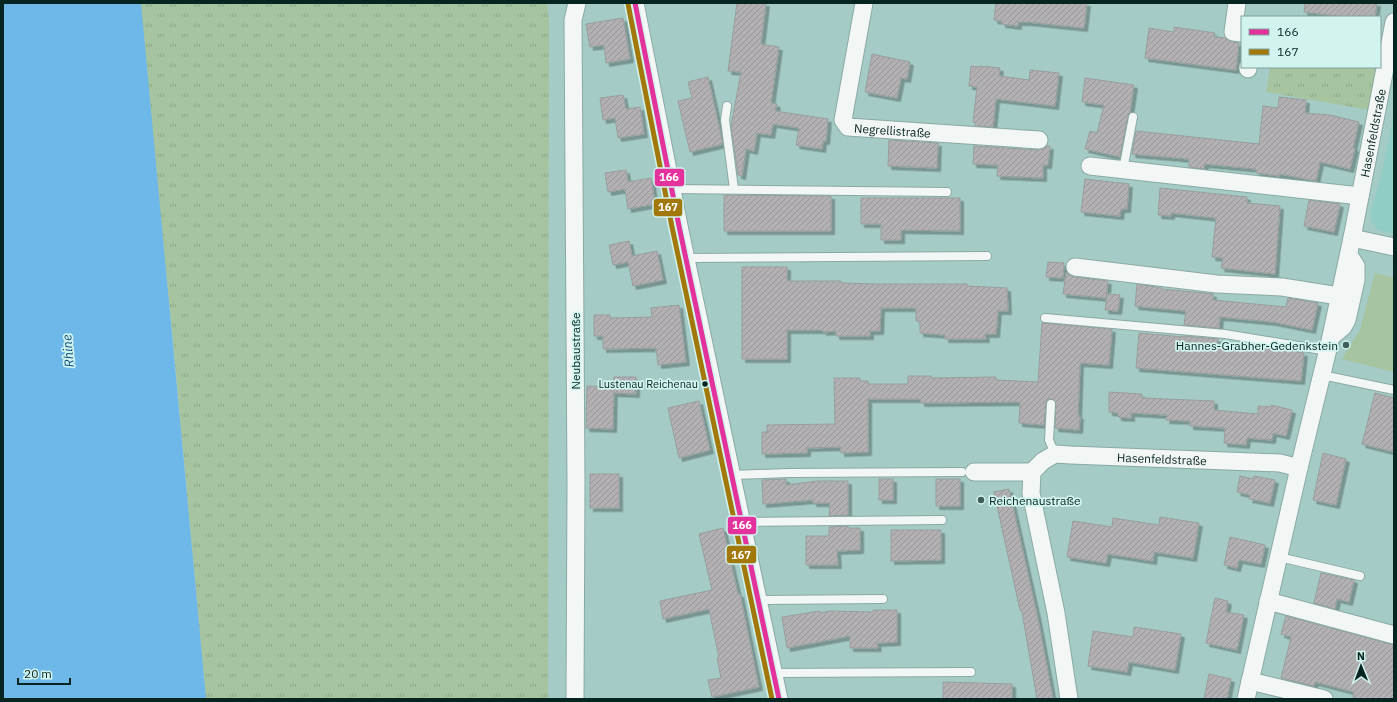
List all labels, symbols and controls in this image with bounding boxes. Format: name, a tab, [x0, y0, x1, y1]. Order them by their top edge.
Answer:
legend	[1241, 16, 1381, 68]
text: 166	[1277, 24, 1299, 39]
text: 167	[1277, 44, 1299, 59]
street label: Hasenfeldstraße	[1356, 87, 1388, 179]
street label: Negrellistraße	[854, 120, 932, 140]
line badge: 166	[654, 168, 685, 187]
text: 166	[659, 170, 679, 184]
line badge: 167	[653, 198, 683, 217]
text: 167	[658, 200, 678, 214]
street label: Neubaustraße	[568, 312, 583, 390]
water label: Rhine	[58, 334, 78, 368]
place label: Hannes-Grabher-Gedenkstein	[1176, 338, 1338, 353]
marker: Hannes-Grabher-Gedenkstein	[1341, 340, 1351, 350]
place label: Lustenau Reichenau	[598, 377, 698, 391]
marker: Lustenau Reichenau	[700, 379, 710, 389]
street label: Hasenfeldstraße	[1117, 449, 1207, 468]
place label: Reichenaustraße	[989, 493, 1081, 508]
marker: Reichenaustraße	[976, 495, 986, 505]
line badge: 166	[727, 516, 757, 535]
text: 166	[732, 518, 752, 532]
line badge: 167	[726, 545, 757, 564]
text: 167	[731, 548, 751, 562]
north arrow	[1341, 646, 1381, 686]
text: N	[1357, 649, 1365, 663]
scale bar	[18, 660, 70, 686]
text: 20 m	[24, 666, 52, 681]

